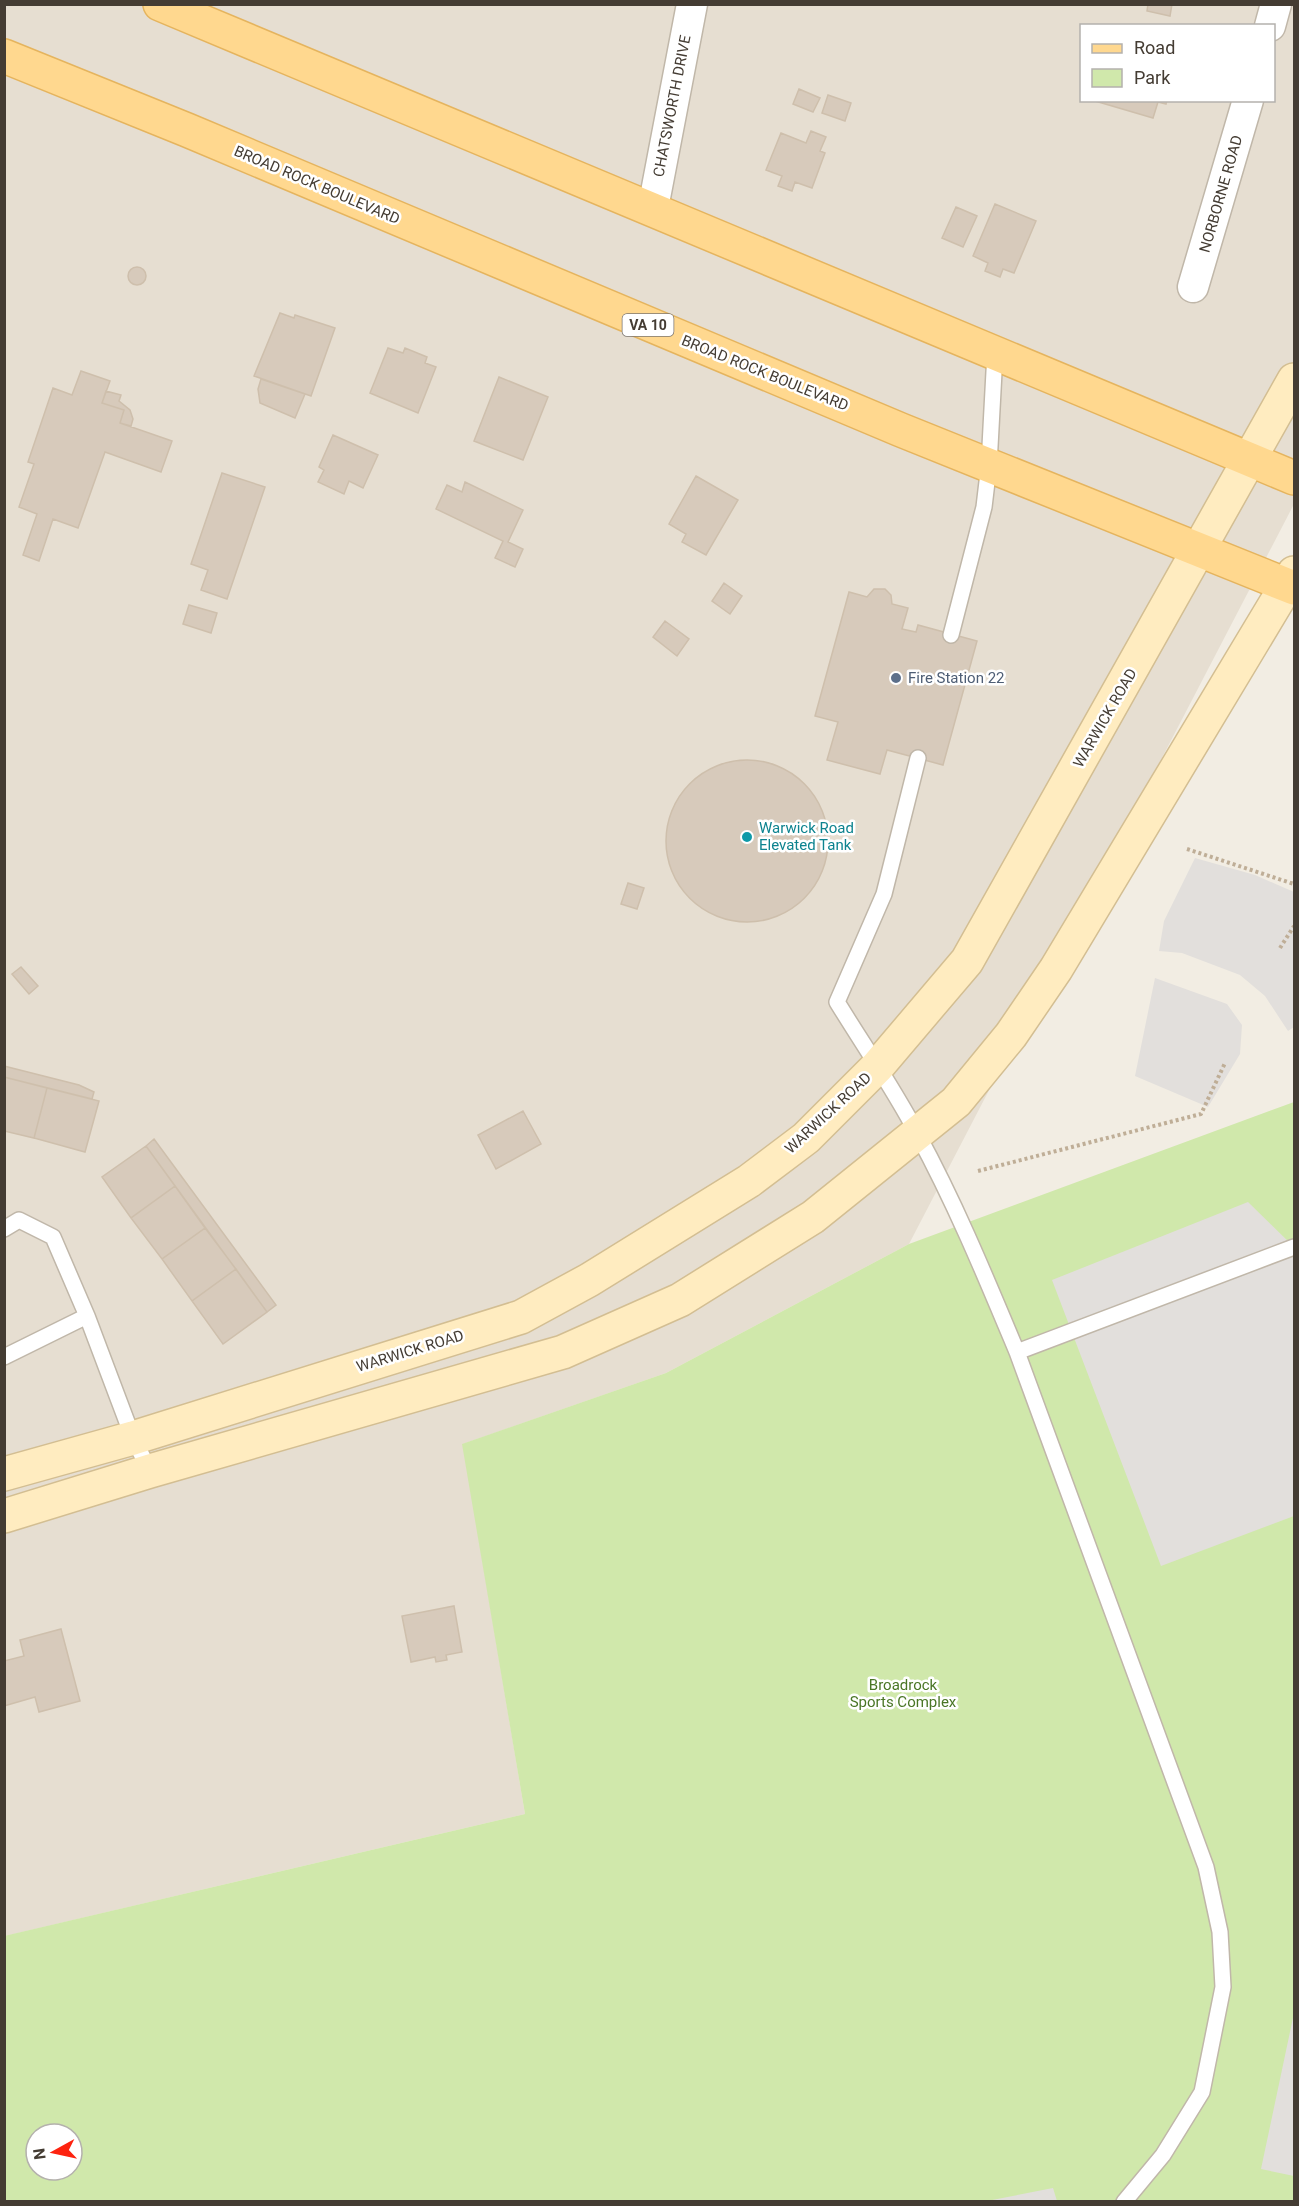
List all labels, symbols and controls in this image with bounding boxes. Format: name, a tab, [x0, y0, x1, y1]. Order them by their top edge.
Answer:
legend	[1080, 24, 1275, 102]
street label: CHATSWORTH DRIVE	[649, 33, 695, 178]
text: Road	[1134, 37, 1175, 58]
text: Park	[1134, 67, 1171, 88]
street label: NORBORNE ROAD	[1196, 133, 1246, 255]
street label: BROAD ROCK BOULEVARD	[231, 142, 403, 228]
road number: VA 10	[622, 314, 674, 336]
street label: BROAD ROCK BOULEVARD	[679, 331, 851, 415]
street label: WARWICK ROAD	[1069, 665, 1141, 771]
place label: Fire Station 22	[908, 669, 1005, 687]
marker: Fire Station 22	[889, 671, 903, 685]
place label: Warwick Road Elevated Tank	[759, 819, 854, 854]
marker: Warwick Road Elevated Tank	[740, 830, 754, 844]
street label: WARWICK ROAD	[781, 1068, 875, 1158]
street label: WARWICK ROAD	[354, 1326, 466, 1376]
park label: Broadrock Sports Complex	[850, 1676, 957, 1711]
north arrow	[24, 2122, 84, 2182]
text: N	[29, 2147, 50, 2161]

